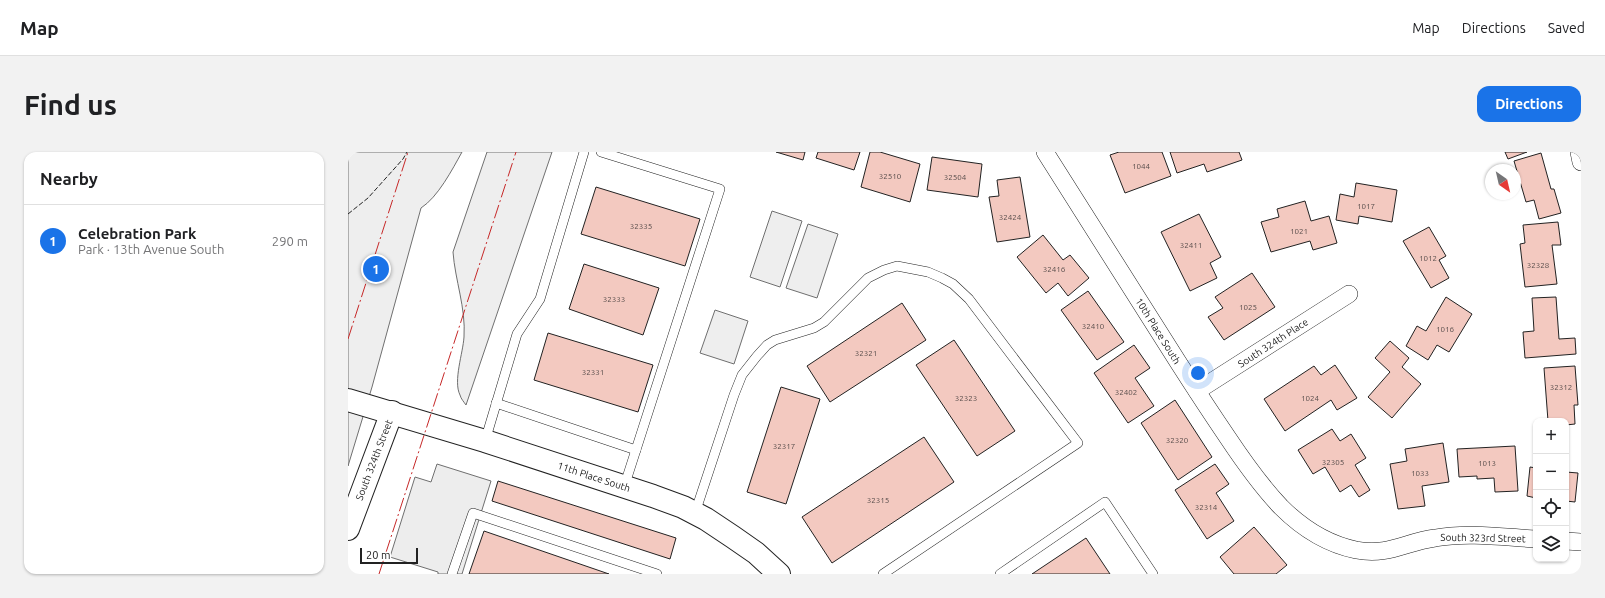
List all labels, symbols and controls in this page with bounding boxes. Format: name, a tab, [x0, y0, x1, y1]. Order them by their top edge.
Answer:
text: Map	[20, 17, 59, 39]
text: Map	[1412, 20, 1440, 36]
text: Directions	[1462, 20, 1526, 36]
text: Saved	[1548, 20, 1585, 36]
button: Directions	[1477, 86, 1581, 122]
text: Find us	[24, 89, 117, 120]
house number: 1044	[1132, 162, 1151, 171]
north arrow	[1485, 164, 1521, 200]
text: Nearby	[40, 169, 98, 188]
house number: 32510	[879, 172, 902, 181]
house number: 32504	[944, 173, 967, 182]
house number: 1017	[1357, 202, 1375, 211]
house number: 32424	[999, 213, 1022, 222]
house number: 32335	[630, 222, 652, 231]
text: Celebration Park	[78, 225, 196, 242]
house number: 1021	[1290, 227, 1308, 236]
text: 1	[49, 234, 57, 248]
text: 290 m	[272, 234, 308, 248]
house number: 32411	[1180, 241, 1202, 250]
text: Park · 13th Avenue South	[78, 242, 224, 256]
pin: 1	[363, 254, 389, 284]
house number: 1012	[1419, 254, 1437, 263]
house number: 32328	[1527, 261, 1550, 270]
house number: 32416	[1043, 265, 1066, 274]
house number: 32333	[603, 295, 625, 304]
street label: 10th Place South	[1133, 296, 1183, 366]
house number: 1025	[1239, 303, 1257, 312]
street label: South 324th Place	[1236, 316, 1310, 370]
house number: 32410	[1082, 322, 1105, 331]
house number: 1016	[1436, 325, 1455, 334]
house number: 32321	[855, 349, 877, 358]
your location	[1188, 363, 1208, 383]
house number: 32331	[582, 368, 604, 377]
house number: 32312	[1550, 383, 1572, 392]
house number: 32402	[1115, 388, 1137, 397]
house number: 32323	[955, 394, 977, 403]
house number: 1024	[1301, 394, 1320, 403]
street label: South 324th Street	[354, 418, 394, 502]
map controls	[1533, 418, 1569, 562]
button: +	[1533, 418, 1569, 454]
house number: 32320	[1166, 436, 1189, 445]
house number: 32317	[773, 442, 795, 451]
button: −	[1533, 454, 1569, 490]
house number: 32305	[1322, 458, 1344, 467]
house number: 1013	[1478, 459, 1496, 468]
street label: 11th Place South	[556, 460, 632, 494]
house number: 1033	[1411, 469, 1429, 478]
button: locate	[1533, 490, 1569, 526]
house number: 32315	[867, 496, 889, 505]
house number: 32314	[1195, 503, 1218, 512]
button: layers	[1533, 526, 1569, 562]
street label: South 323rd Street	[1440, 532, 1526, 544]
scale bar	[360, 546, 418, 565]
text: 20 m	[366, 549, 390, 561]

